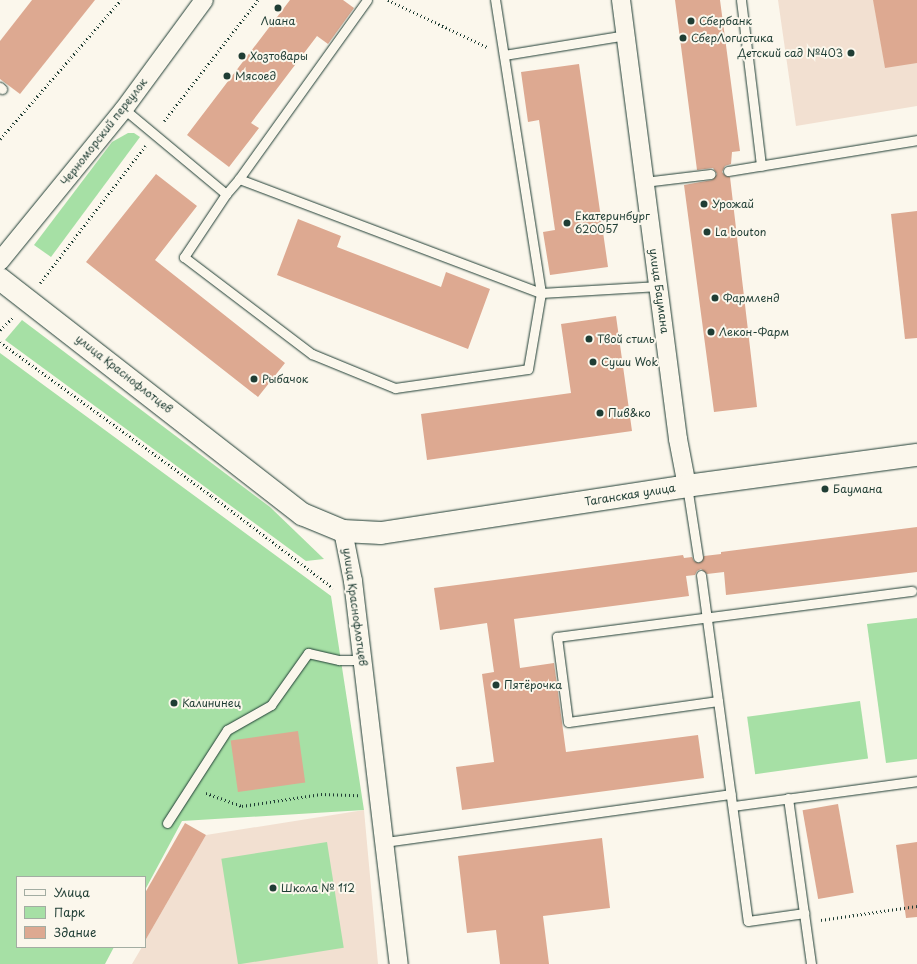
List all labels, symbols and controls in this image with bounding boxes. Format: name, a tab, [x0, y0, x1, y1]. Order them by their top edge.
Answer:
marker: Лиана	[273, 3, 283, 13]
place label: Лиана	[261, 14, 295, 28]
place label: Сбербанк	[699, 14, 752, 28]
marker: Сбербанк	[686, 16, 696, 26]
place label: СберЛогистика	[691, 31, 773, 45]
marker: СберЛогистика	[678, 33, 688, 43]
place label: Детский сад №403	[737, 46, 843, 60]
marker: Детский сад №403	[846, 48, 856, 58]
place label: Хозтовары	[250, 49, 308, 63]
marker: Хозтовары	[237, 51, 247, 61]
place label: Мясоед	[235, 69, 276, 83]
marker: Мясоед	[222, 71, 232, 81]
street label: Черноморский переулок	[58, 76, 150, 188]
place label: Урожай	[712, 197, 754, 211]
marker: Урожай	[699, 199, 709, 209]
place label: Екатеринбург 620057	[575, 210, 650, 236]
marker: Екатеринбург 620057	[562, 218, 572, 228]
place label: La bouton	[715, 225, 767, 239]
marker: La bouton	[702, 227, 712, 237]
street label: улица Баумана	[646, 247, 672, 335]
place label: Фармленд	[723, 291, 780, 305]
marker: Фармленд	[710, 293, 720, 303]
place label: Лекон-Фарм	[719, 325, 789, 339]
marker: Лекон-Фарм	[706, 327, 716, 337]
street label: улица Краснофлотцев	[73, 332, 175, 416]
place label: Твой стиль	[597, 332, 655, 346]
marker: Твой стиль	[584, 334, 594, 344]
place label: Суши Wok	[601, 355, 658, 369]
marker: Суши Wok	[588, 357, 598, 367]
place label: Рыбачок	[262, 372, 308, 386]
marker: Рыбачок	[249, 374, 259, 384]
place label: Пив&ко	[608, 406, 651, 420]
marker: Пив&ко	[595, 408, 605, 418]
street label: Таганская улица	[583, 481, 677, 509]
place label: Баумана	[833, 482, 883, 496]
marker: Баумана	[820, 484, 830, 494]
street label: улица Краснофлотцев	[340, 547, 370, 667]
place label: Пятёрочка	[504, 678, 562, 692]
marker: Пятёрочка	[491, 680, 501, 690]
place label: Калининец	[182, 696, 241, 710]
marker: Калининец	[169, 698, 179, 708]
legend	[16, 876, 146, 948]
place label: Школа № 112	[281, 881, 356, 895]
text: Улица	[54, 883, 90, 901]
marker: Школа № 112	[268, 883, 278, 893]
text: Парк	[54, 903, 85, 921]
text: Здание	[54, 923, 96, 941]

